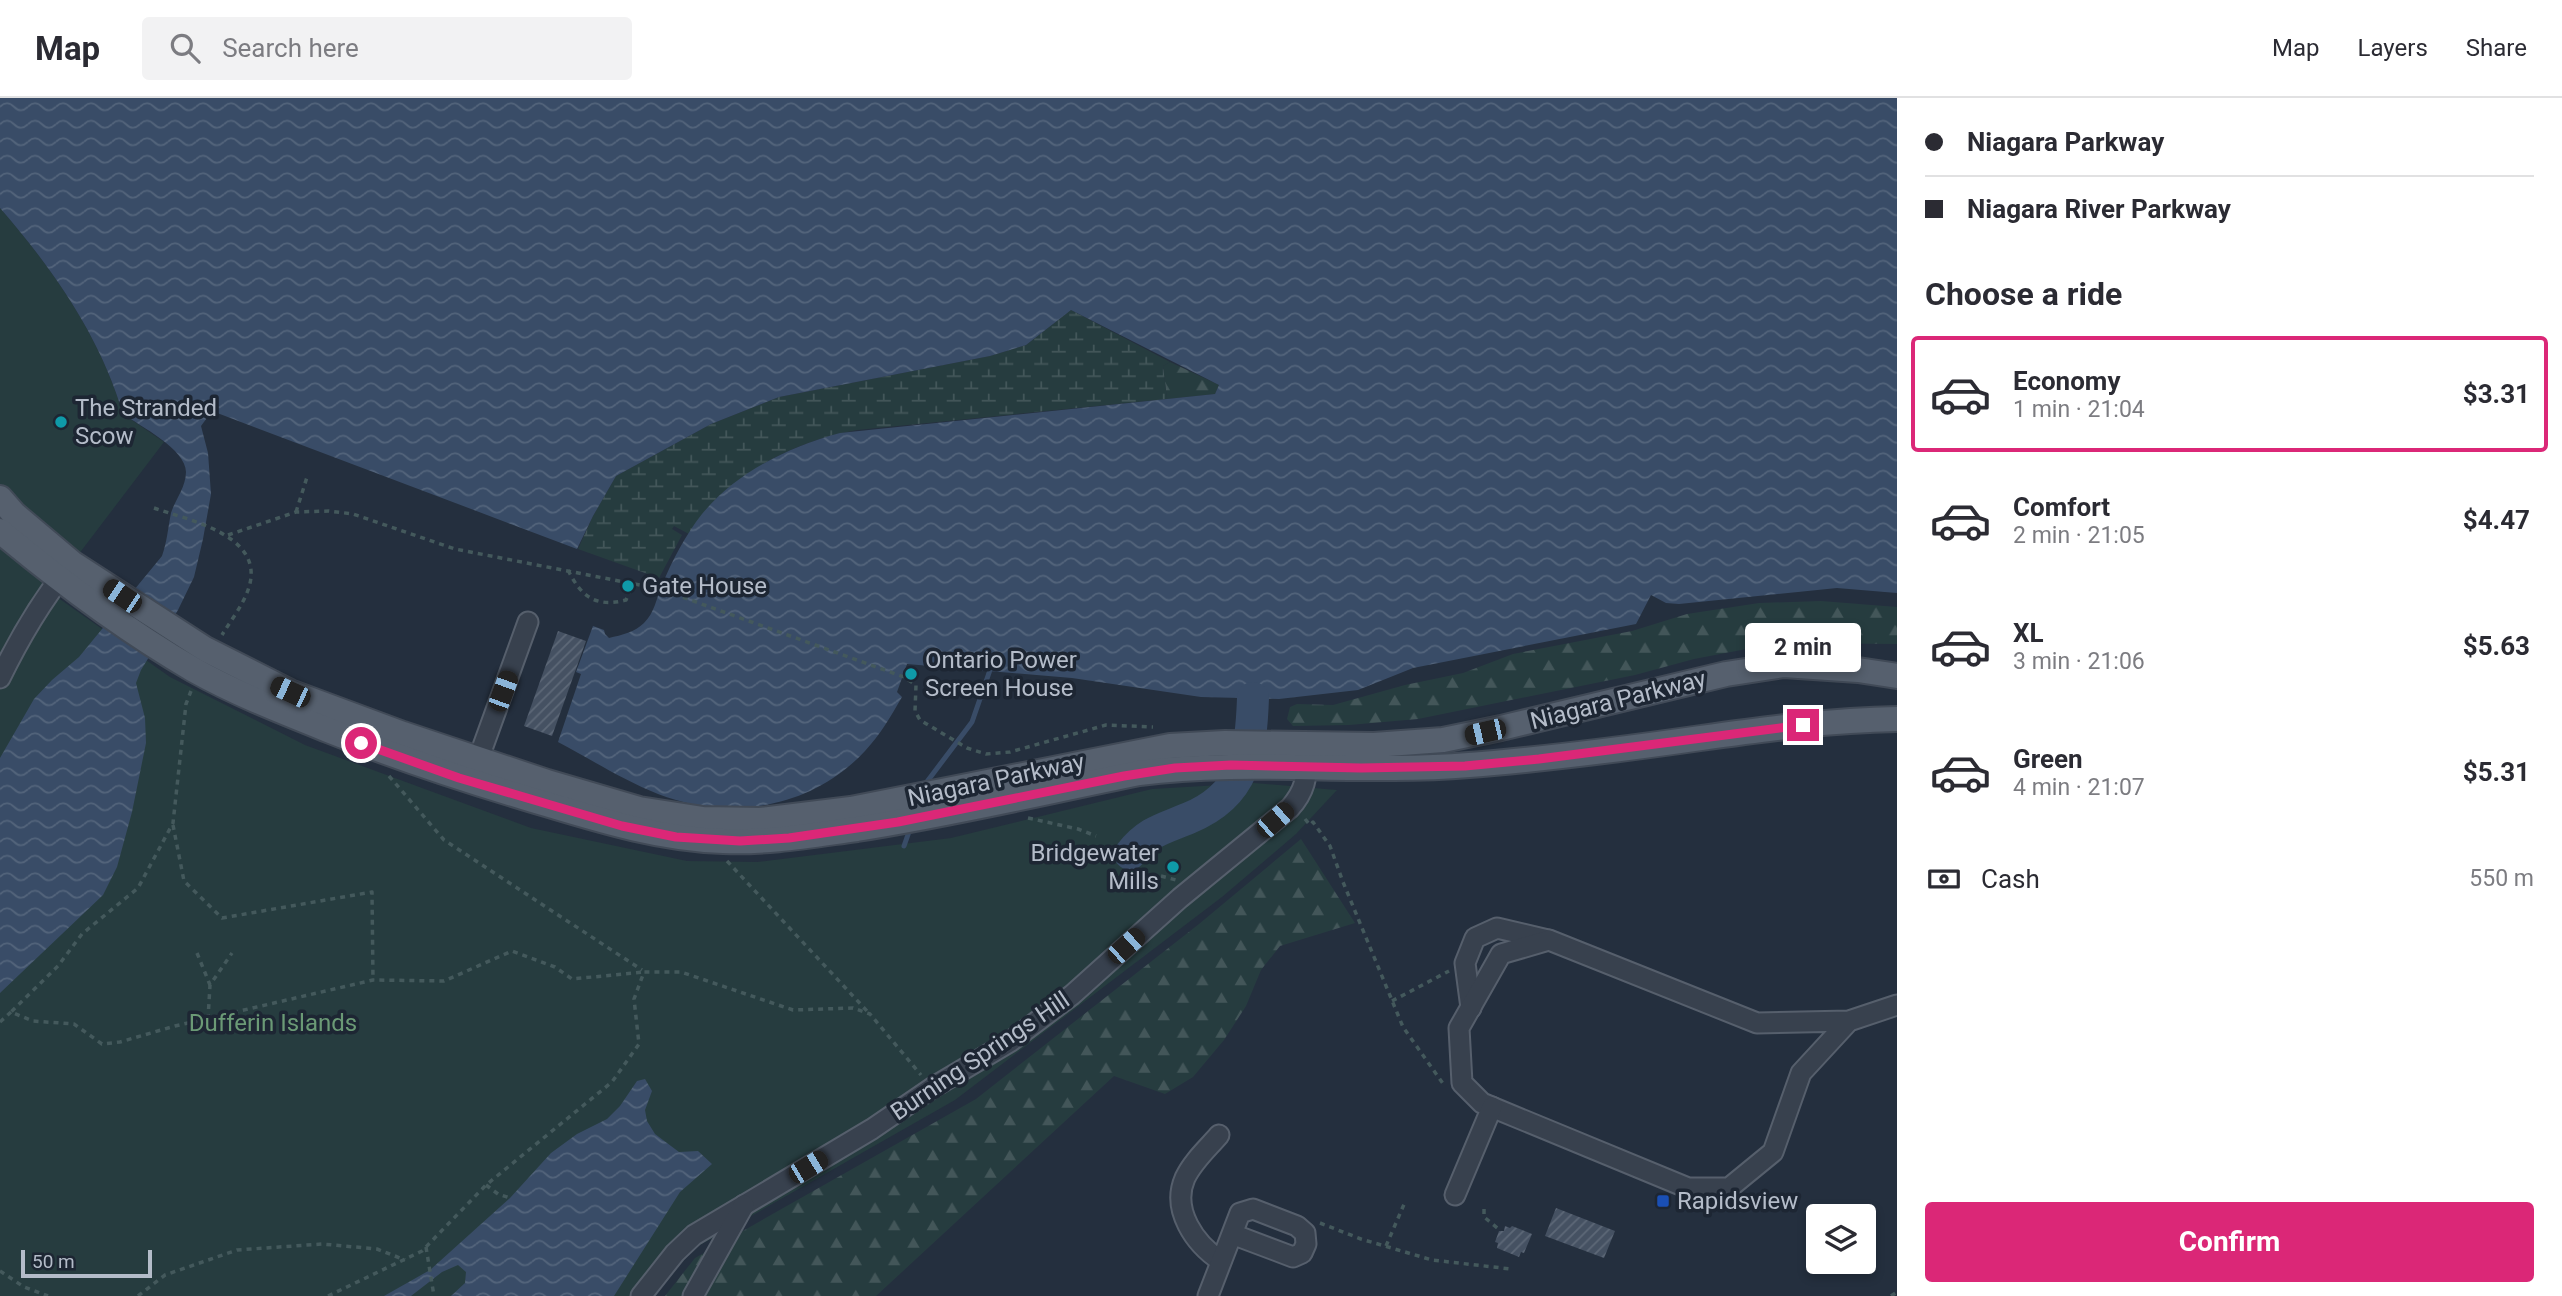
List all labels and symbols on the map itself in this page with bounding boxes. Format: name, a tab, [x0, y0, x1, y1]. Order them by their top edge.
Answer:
place label: The Stranded Scow	[75, 394, 217, 450]
marker: The Stranded Scow	[53, 414, 69, 430]
place label: Gate House	[642, 572, 767, 600]
car	[99, 576, 146, 616]
marker: Gate House	[620, 578, 636, 594]
callout: 2 min	[1745, 624, 1861, 672]
place label: Ontario Power Screen House	[925, 646, 1077, 702]
street label: Niagara Parkway	[1527, 665, 1709, 735]
marker: Ontario Power Screen House	[903, 666, 919, 682]
car	[486, 668, 521, 714]
car	[267, 674, 314, 710]
route end	[1787, 709, 1819, 741]
car	[1463, 717, 1508, 747]
route start	[345, 727, 377, 759]
street label: Niagara Parkway	[905, 747, 1087, 812]
car	[1253, 798, 1298, 842]
place label: Bridgewater Mills	[1031, 839, 1159, 895]
marker: Bridgewater Mills	[1165, 859, 1181, 875]
car	[1104, 924, 1149, 968]
street label: Burning Springs Hill	[885, 986, 1075, 1126]
park label: Dufferin Islands	[189, 1009, 357, 1037]
car	[785, 1147, 832, 1187]
place label: Rapidsview	[1677, 1187, 1798, 1215]
marker: Rapidsview	[1655, 1193, 1671, 1209]
scale bar	[21, 1247, 152, 1279]

